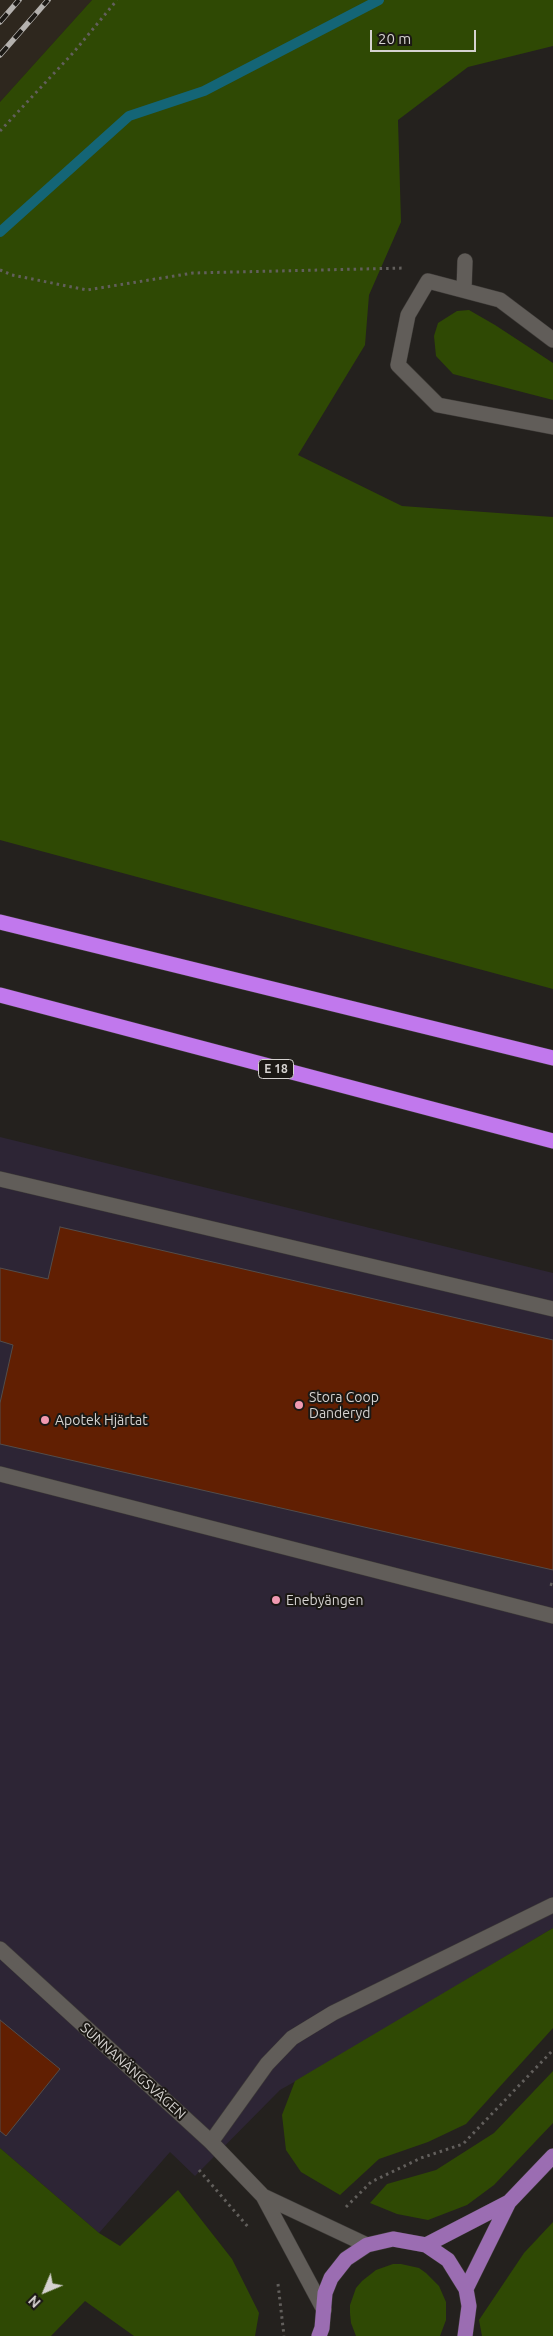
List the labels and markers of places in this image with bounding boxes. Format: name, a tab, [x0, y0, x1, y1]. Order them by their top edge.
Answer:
place label: Stora Coop Danderyd	[309, 1389, 379, 1421]
marker: Stora Coop Danderyd	[293, 1399, 305, 1411]
place label: Apotek Hjärtat	[55, 1412, 148, 1428]
marker: Apotek Hjärtat	[39, 1414, 51, 1426]
place label: Enebyängen	[286, 1592, 363, 1608]
marker: Enebyängen	[270, 1594, 282, 1606]

